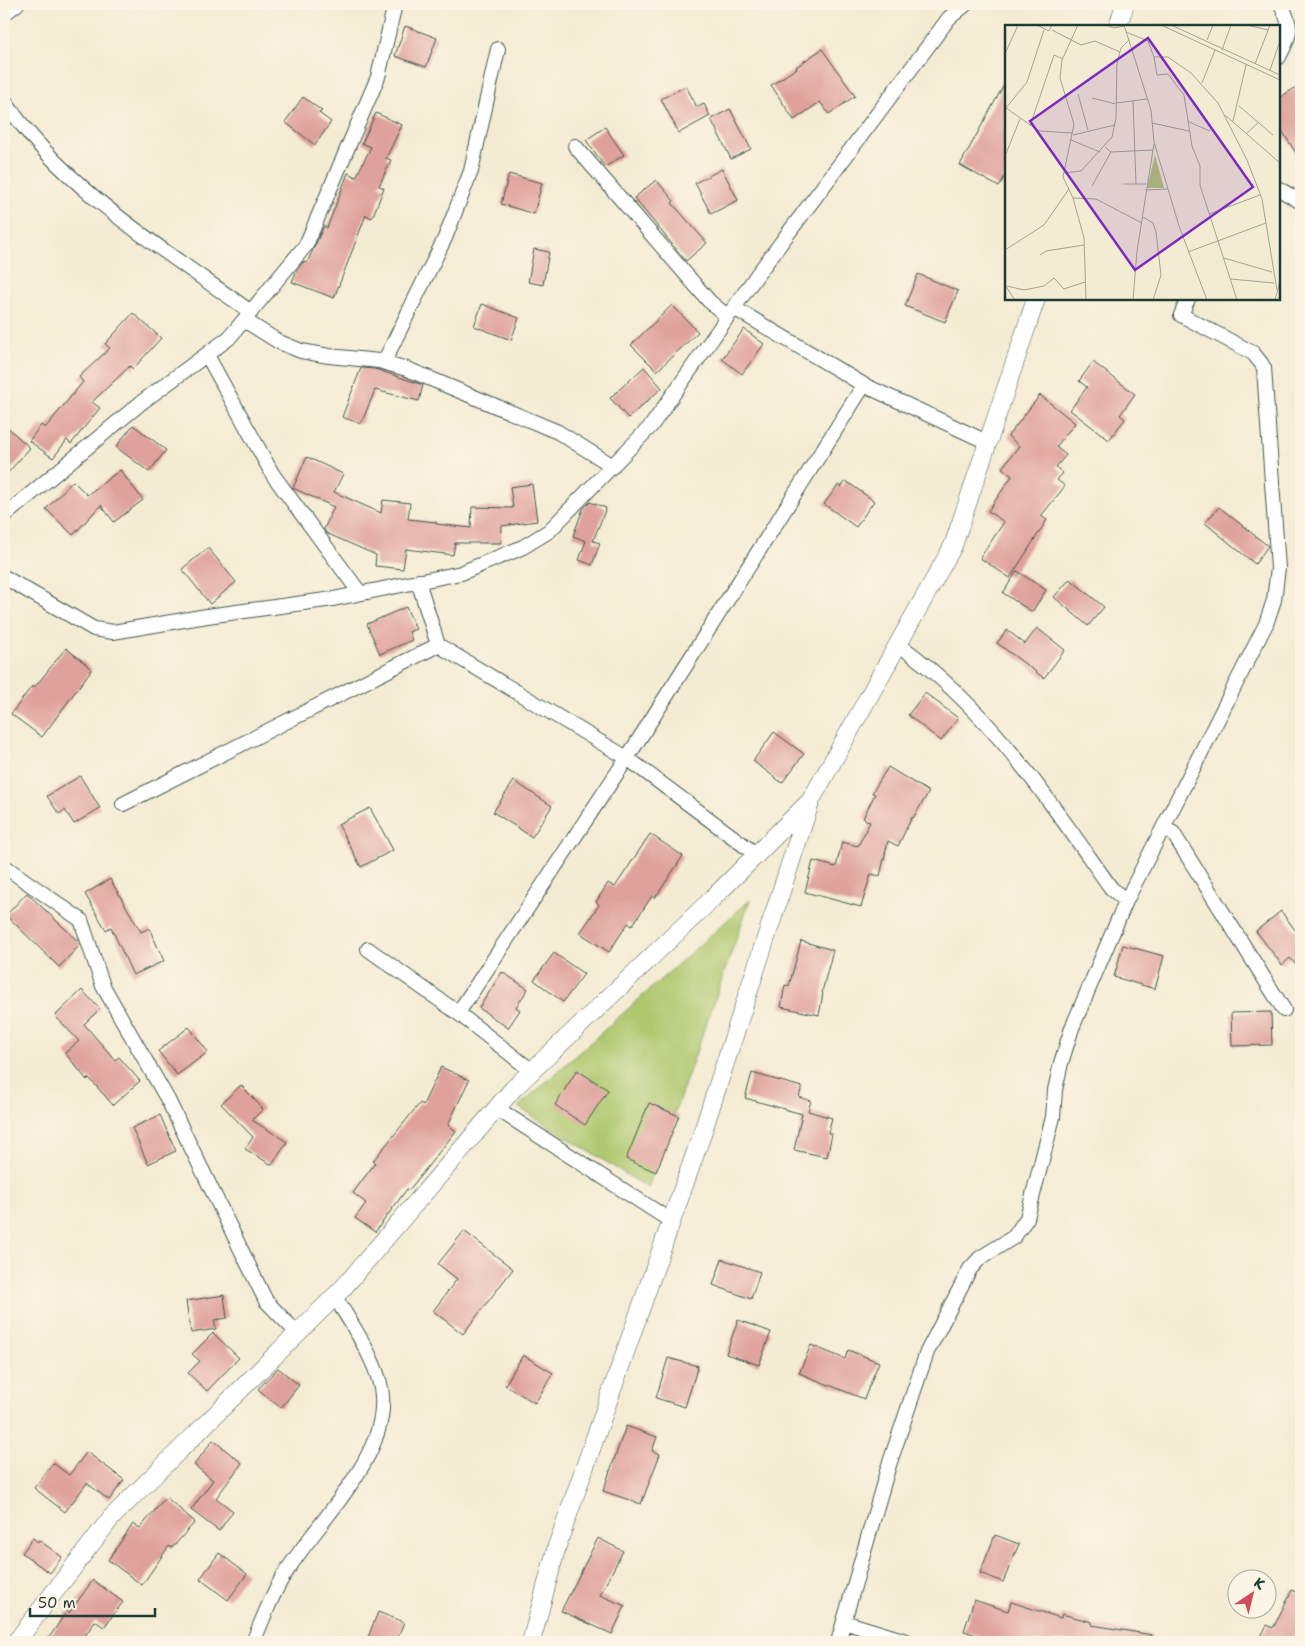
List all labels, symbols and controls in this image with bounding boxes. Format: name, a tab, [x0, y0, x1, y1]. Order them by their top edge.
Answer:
inset map	[1005, 25, 1280, 300]
north arrow	[1228, 1568, 1278, 1618]
text: K	[1250, 1573, 1269, 1594]
scale bar	[30, 1586, 155, 1618]
text: 50 m	[38, 1593, 76, 1613]

